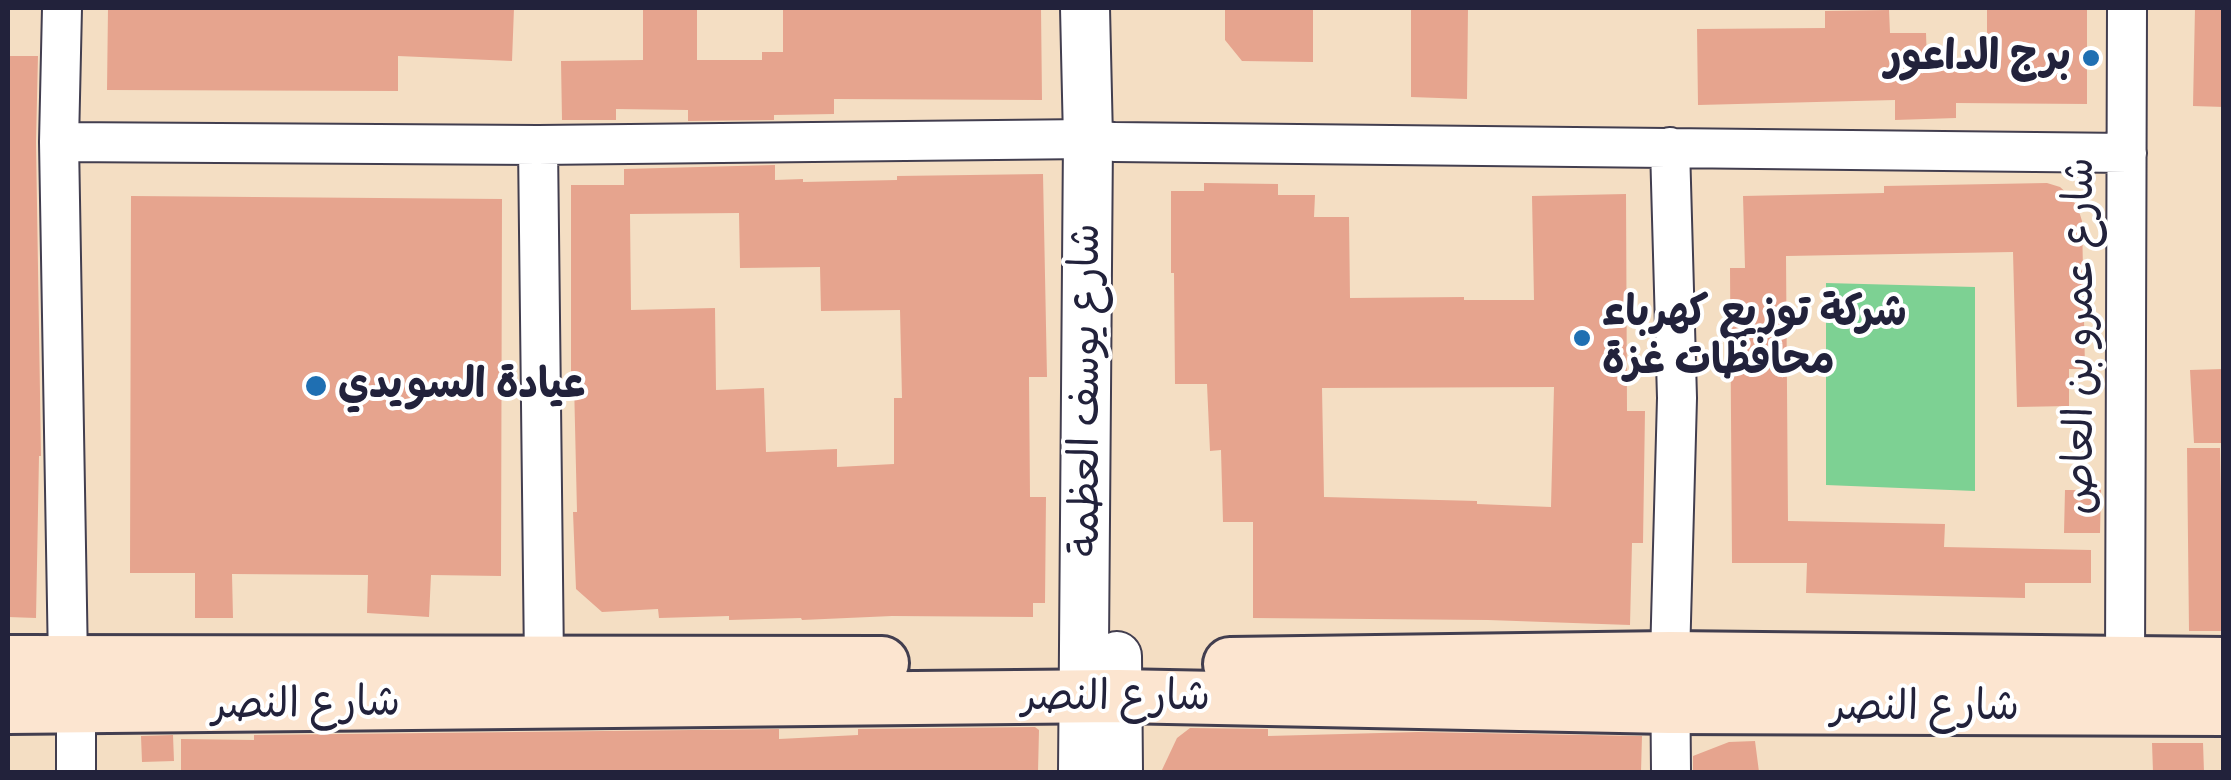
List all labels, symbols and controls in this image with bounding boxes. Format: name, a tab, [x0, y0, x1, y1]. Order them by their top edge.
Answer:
place label: برج الداعور	[1885, 33, 2071, 83]
marker: برج الداعور	[2080, 47, 2102, 69]
street label: شارع عمرو بن العاص	[2056, 157, 2106, 515]
street label: شارع يوسف العظمة	[1062, 223, 1112, 557]
place label: شركة توزيع كهرباء محافظات غزة	[1602, 289, 1907, 388]
marker: شركة توزيع كهرباء محافظات غزة	[1571, 327, 1593, 349]
place label: عيادة السويدي	[338, 361, 585, 411]
marker: عيادة السويدي	[303, 373, 329, 399]
street label: شارع النصر	[1022, 673, 1210, 723]
street label: شارع النصر	[211, 678, 401, 732]
street label: شارع النصر	[1831, 683, 2019, 733]

